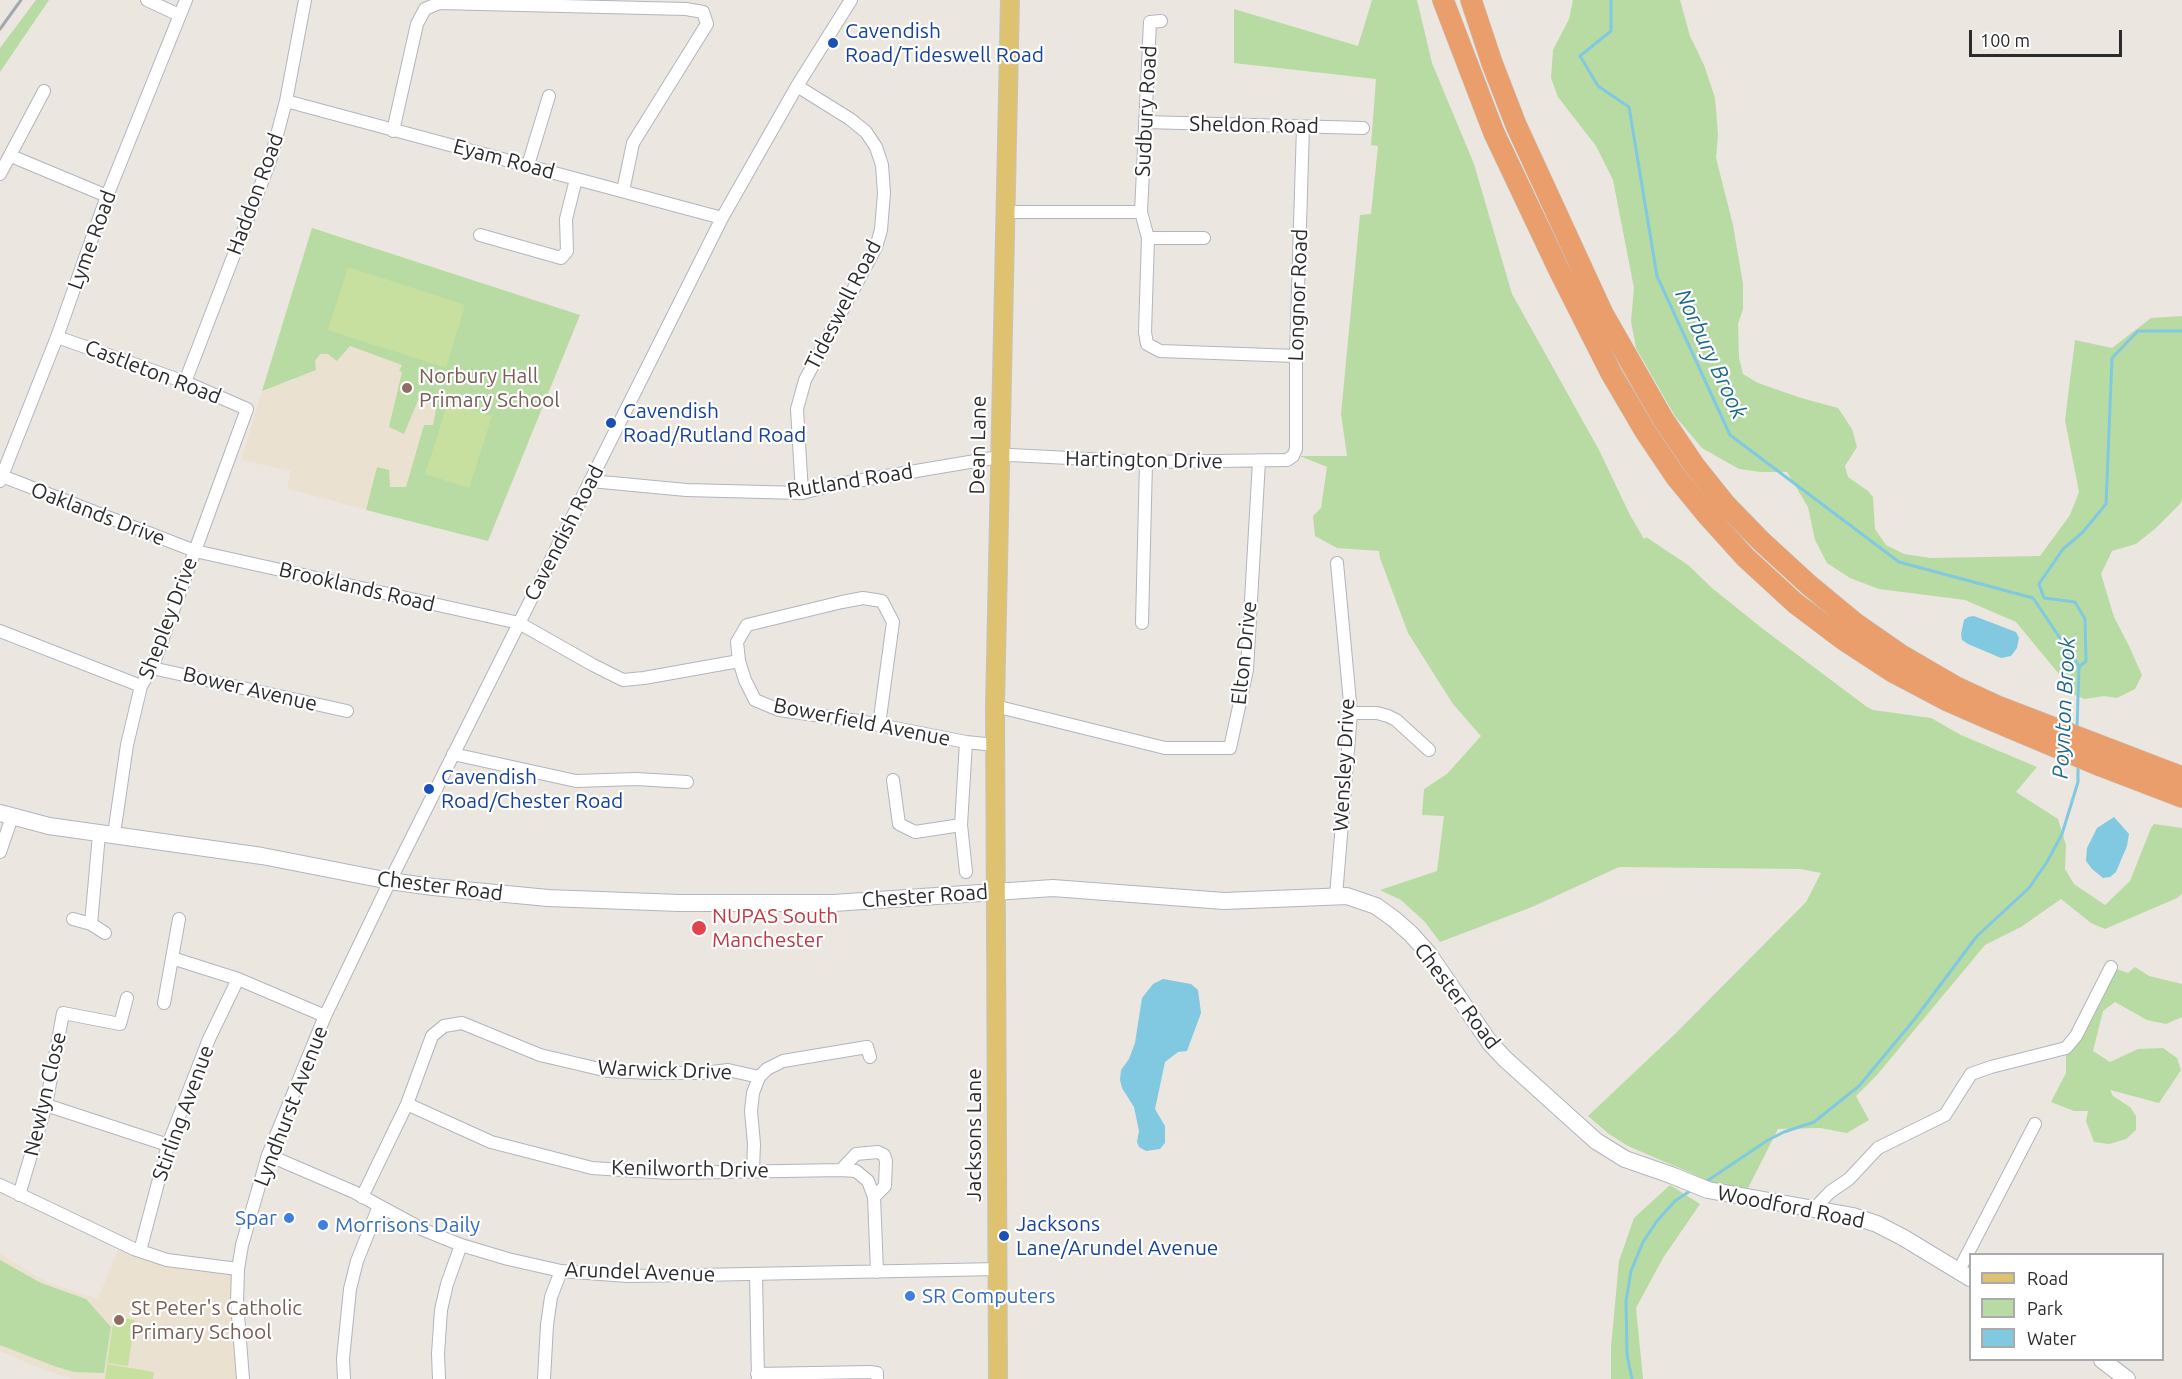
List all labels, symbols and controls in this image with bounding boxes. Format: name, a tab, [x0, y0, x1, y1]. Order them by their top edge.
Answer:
place label: Cavendish Road/Tideswell Road	[845, 18, 1044, 68]
scale bar	[1972, 18, 2125, 56]
text: 100 m	[1980, 30, 2030, 50]
marker: Cavendish Road/Tideswell Road	[826, 36, 840, 50]
street label: Sudbury Road	[1130, 45, 1162, 177]
street label: Sheldon Road	[1189, 111, 1319, 139]
street label: Haddon Road	[221, 130, 289, 258]
street label: Eyam Road	[451, 133, 557, 185]
street label: Lyme Road	[62, 187, 122, 293]
street label: Longnor Road	[1283, 228, 1313, 362]
street label: Tideswell Road	[799, 236, 887, 374]
water label: Norbury Brook	[1669, 285, 1753, 423]
street label: Castleton Road	[81, 334, 225, 410]
place label: Norbury Hall Primary School	[419, 363, 560, 413]
marker: Norbury Hall Primary School	[400, 381, 414, 395]
street label: Dean Lane	[965, 395, 991, 495]
place label: Cavendish Road/Rutland Road	[623, 398, 806, 448]
marker: Cavendish Road/Rutland Road	[604, 416, 618, 430]
street label: Hartington Drive	[1065, 446, 1223, 474]
street label: Rutland Road	[785, 459, 915, 503]
street label: Cavendish Road	[519, 461, 609, 605]
street label: Oaklands Drive	[27, 477, 169, 551]
street label: Shepley Drive	[133, 553, 203, 683]
street label: Brooklands Road	[277, 557, 437, 617]
street label: Elton Drive	[1226, 600, 1262, 706]
water label: Poynton Brook	[2047, 636, 2081, 780]
street label: Bower Avenue	[180, 661, 320, 717]
street label: Bowerfield Avenue	[772, 693, 952, 751]
street label: Wensley Drive	[1328, 698, 1360, 832]
place label: Cavendish Road/Chester Road	[441, 764, 623, 814]
marker: Cavendish Road/Chester Road	[422, 782, 436, 796]
street label: Chester Road	[376, 866, 504, 906]
street label: Chester Road	[861, 879, 989, 913]
place label: NUPAS South Manchester	[712, 903, 838, 953]
marker: NUPAS South Manchester	[690, 919, 708, 937]
street label: Chester Road	[1409, 938, 1505, 1054]
street label: Lyndhurst Avenue	[249, 1022, 333, 1190]
street label: Newlyn Close	[18, 1029, 72, 1159]
street label: Stirling Avenue	[147, 1042, 219, 1184]
street label: Warwick Drive	[597, 1055, 733, 1085]
street label: Jacksons Lane	[961, 1068, 987, 1202]
street label: Kenilworth Drive	[611, 1155, 769, 1183]
street label: Woodford Road	[1715, 1180, 1867, 1234]
place label: Spar	[235, 1205, 277, 1231]
marker: Spar	[282, 1211, 296, 1225]
place label: Jacksons Lane/Arundel Avenue	[1016, 1211, 1218, 1261]
place label: Morrisons Daily	[335, 1212, 480, 1238]
marker: Morrisons Daily	[316, 1218, 330, 1232]
marker: Jacksons Lane/Arundel Avenue	[997, 1229, 1011, 1243]
legend	[1969, 1253, 2164, 1361]
street label: Arundel Avenue	[564, 1257, 716, 1287]
text: Road	[2027, 1268, 2069, 1288]
place label: SR Computers	[922, 1283, 1055, 1309]
marker: SR Computers	[903, 1289, 917, 1303]
place label: St Peter's Catholic Primary School	[131, 1295, 302, 1345]
text: Park	[2027, 1298, 2063, 1318]
marker: St Peter's Catholic Primary School	[112, 1313, 126, 1327]
text: Water	[2027, 1328, 2076, 1348]

